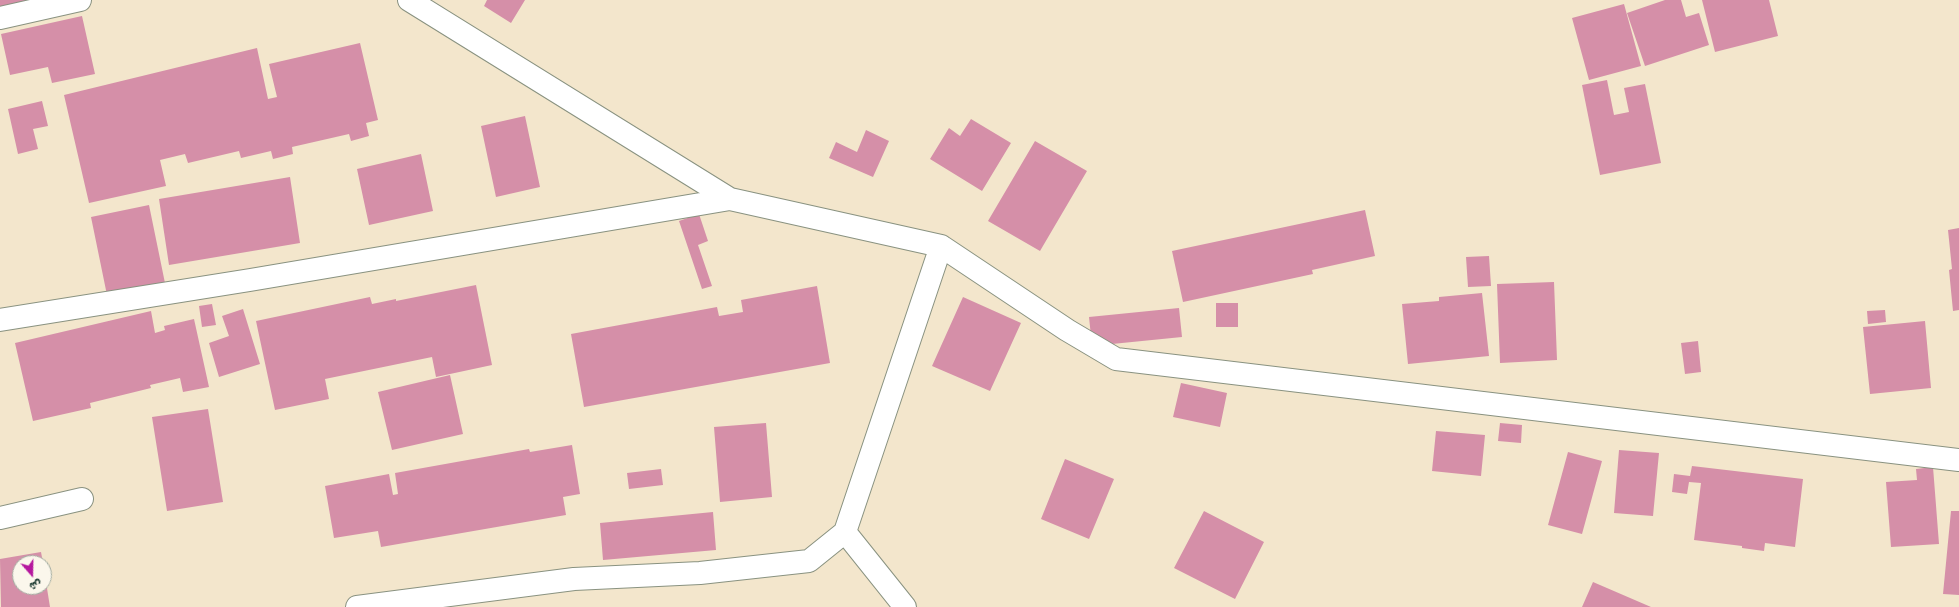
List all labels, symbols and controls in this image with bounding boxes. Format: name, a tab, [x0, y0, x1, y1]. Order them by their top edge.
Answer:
north arrow	[12, 555, 52, 595]
text: ش	[28, 577, 44, 594]

